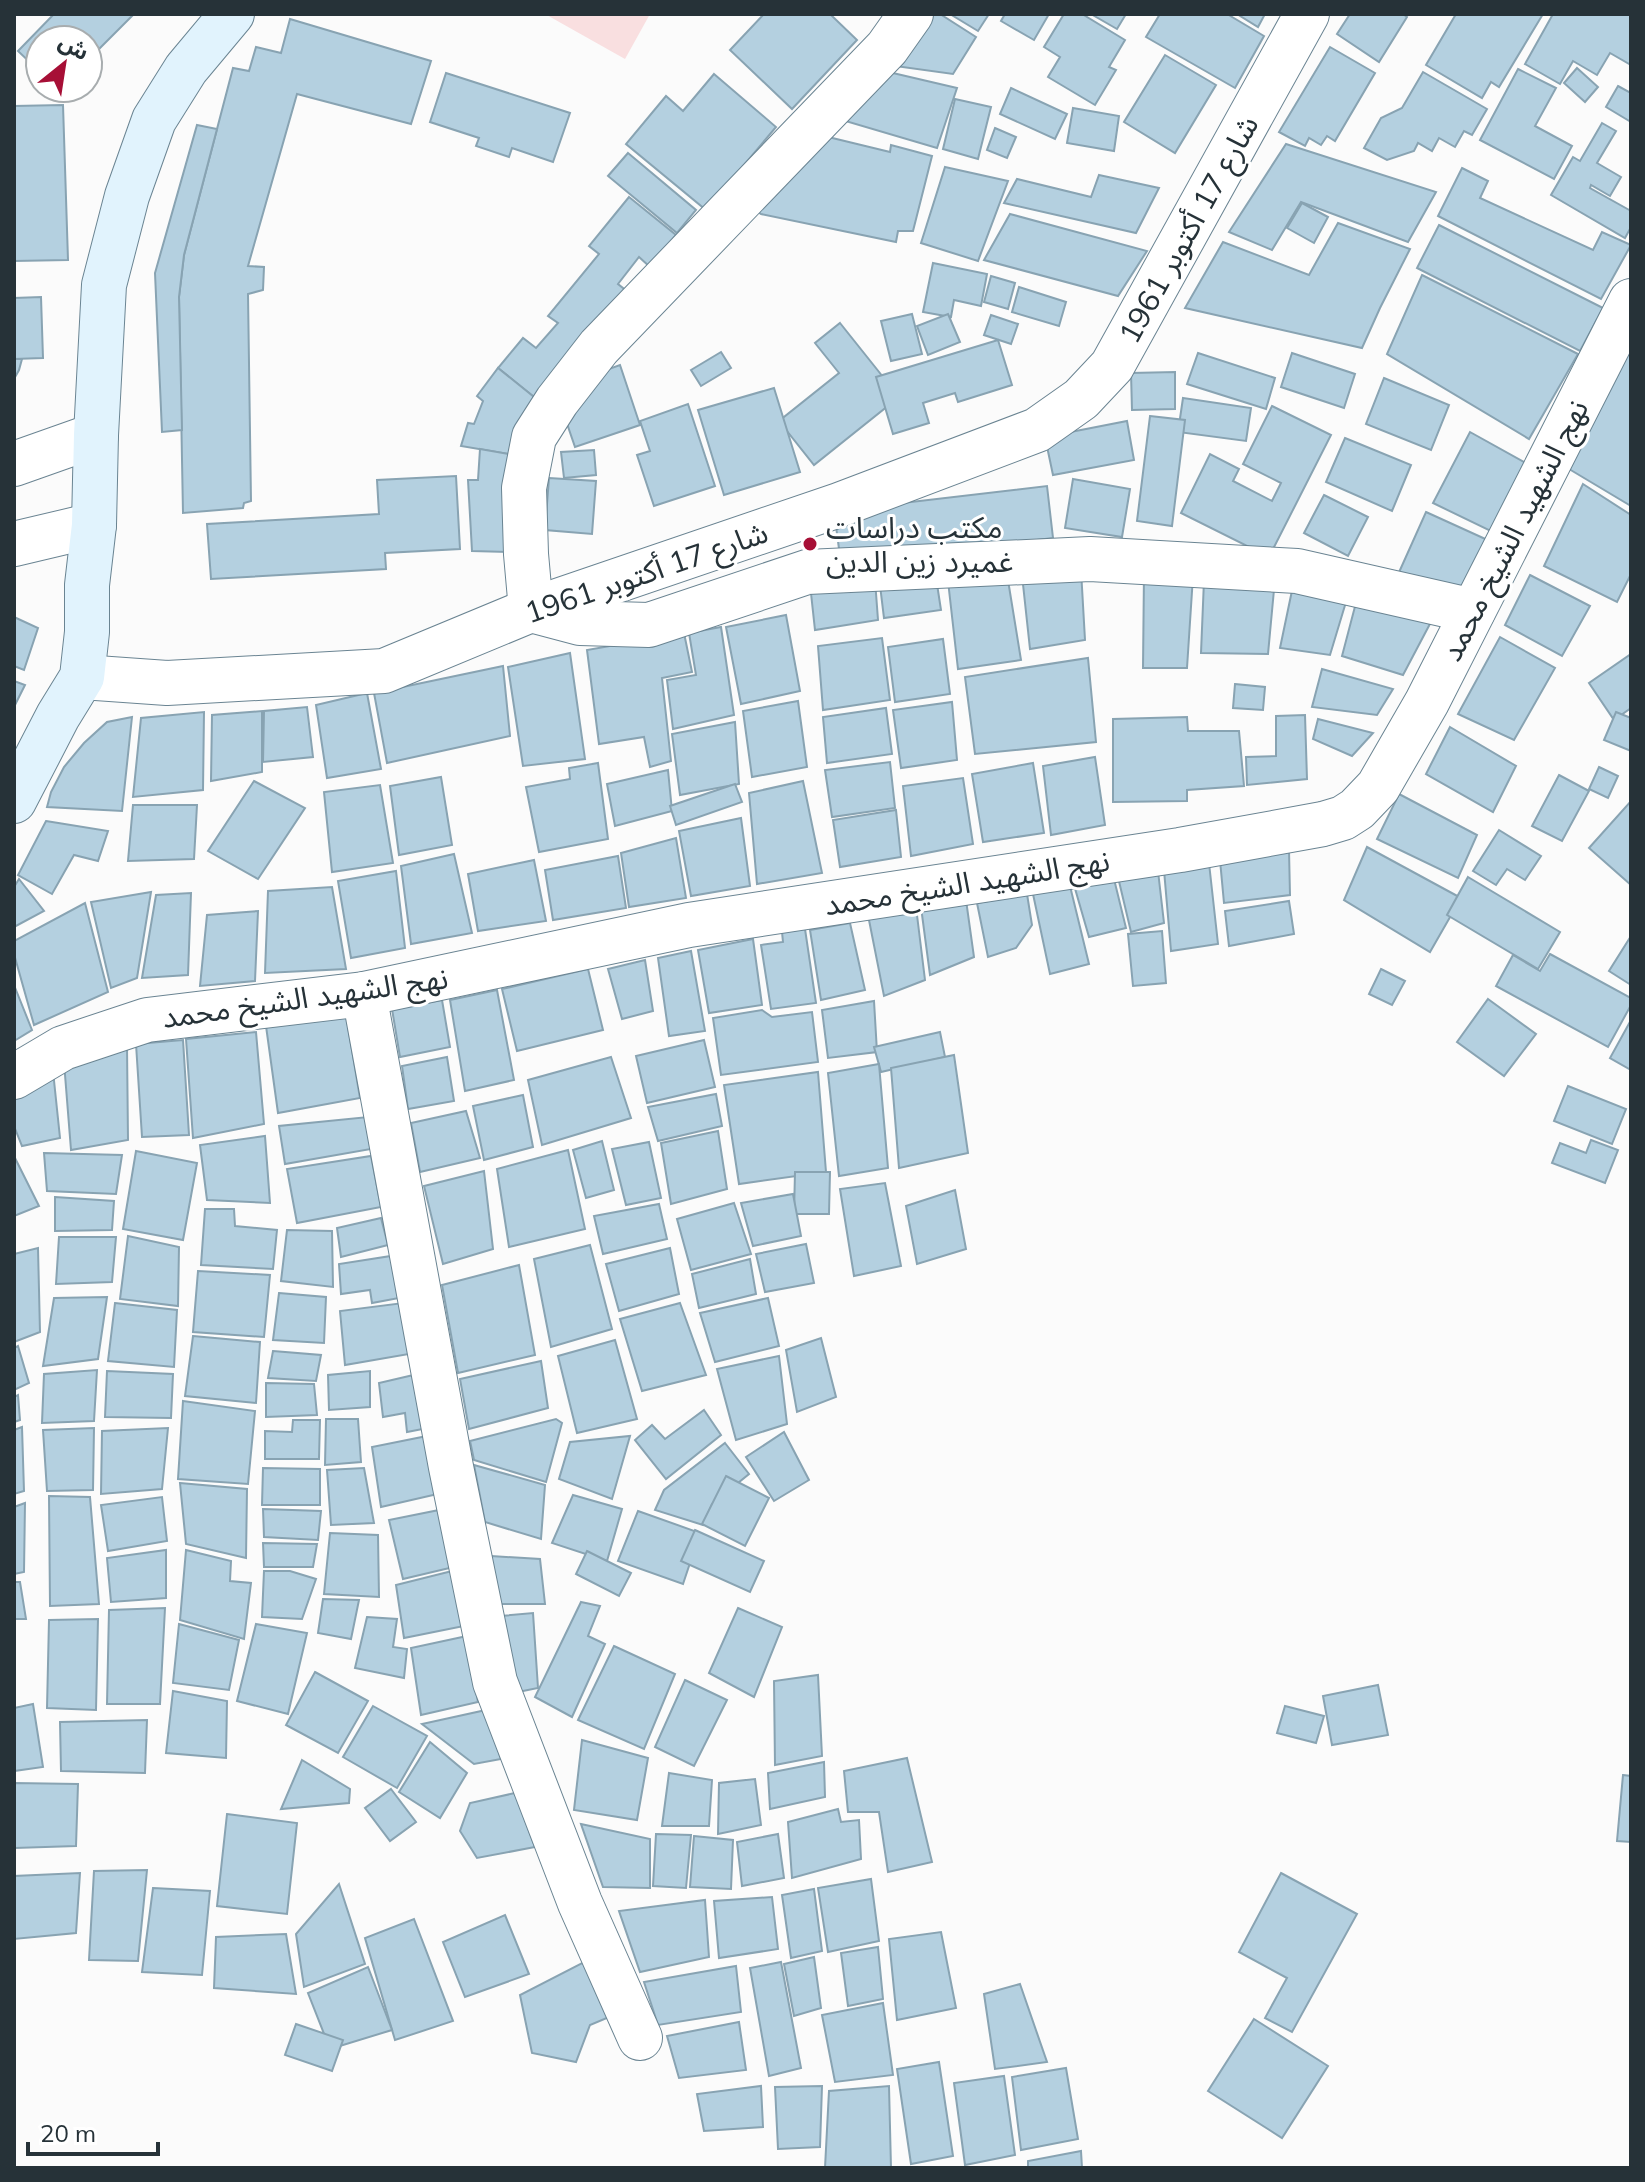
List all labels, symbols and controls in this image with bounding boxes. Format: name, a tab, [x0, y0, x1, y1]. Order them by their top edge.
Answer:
north arrow	[24, 24, 104, 104]
text: ش	[54, 27, 94, 66]
street label: شارع 17 أكتوبر 1961	[1110, 108, 1270, 352]
street label: نهج الشهيد الشيخ محمد	[1432, 393, 1600, 669]
place label: مكتب دراسات غميرد زين الدين	[826, 508, 1013, 580]
street label: شارع 17 أكتوبر 1961	[519, 513, 774, 635]
marker: مكتب دراسات غميرد زين الدين	[801, 535, 819, 553]
street label: نهج الشهيد الشيخ محمد	[822, 841, 1113, 927]
street label: نهج الشهيد الشيخ محمد	[160, 958, 451, 1040]
scale bar	[28, 2106, 158, 2156]
text: 20 m	[40, 2118, 96, 2148]

